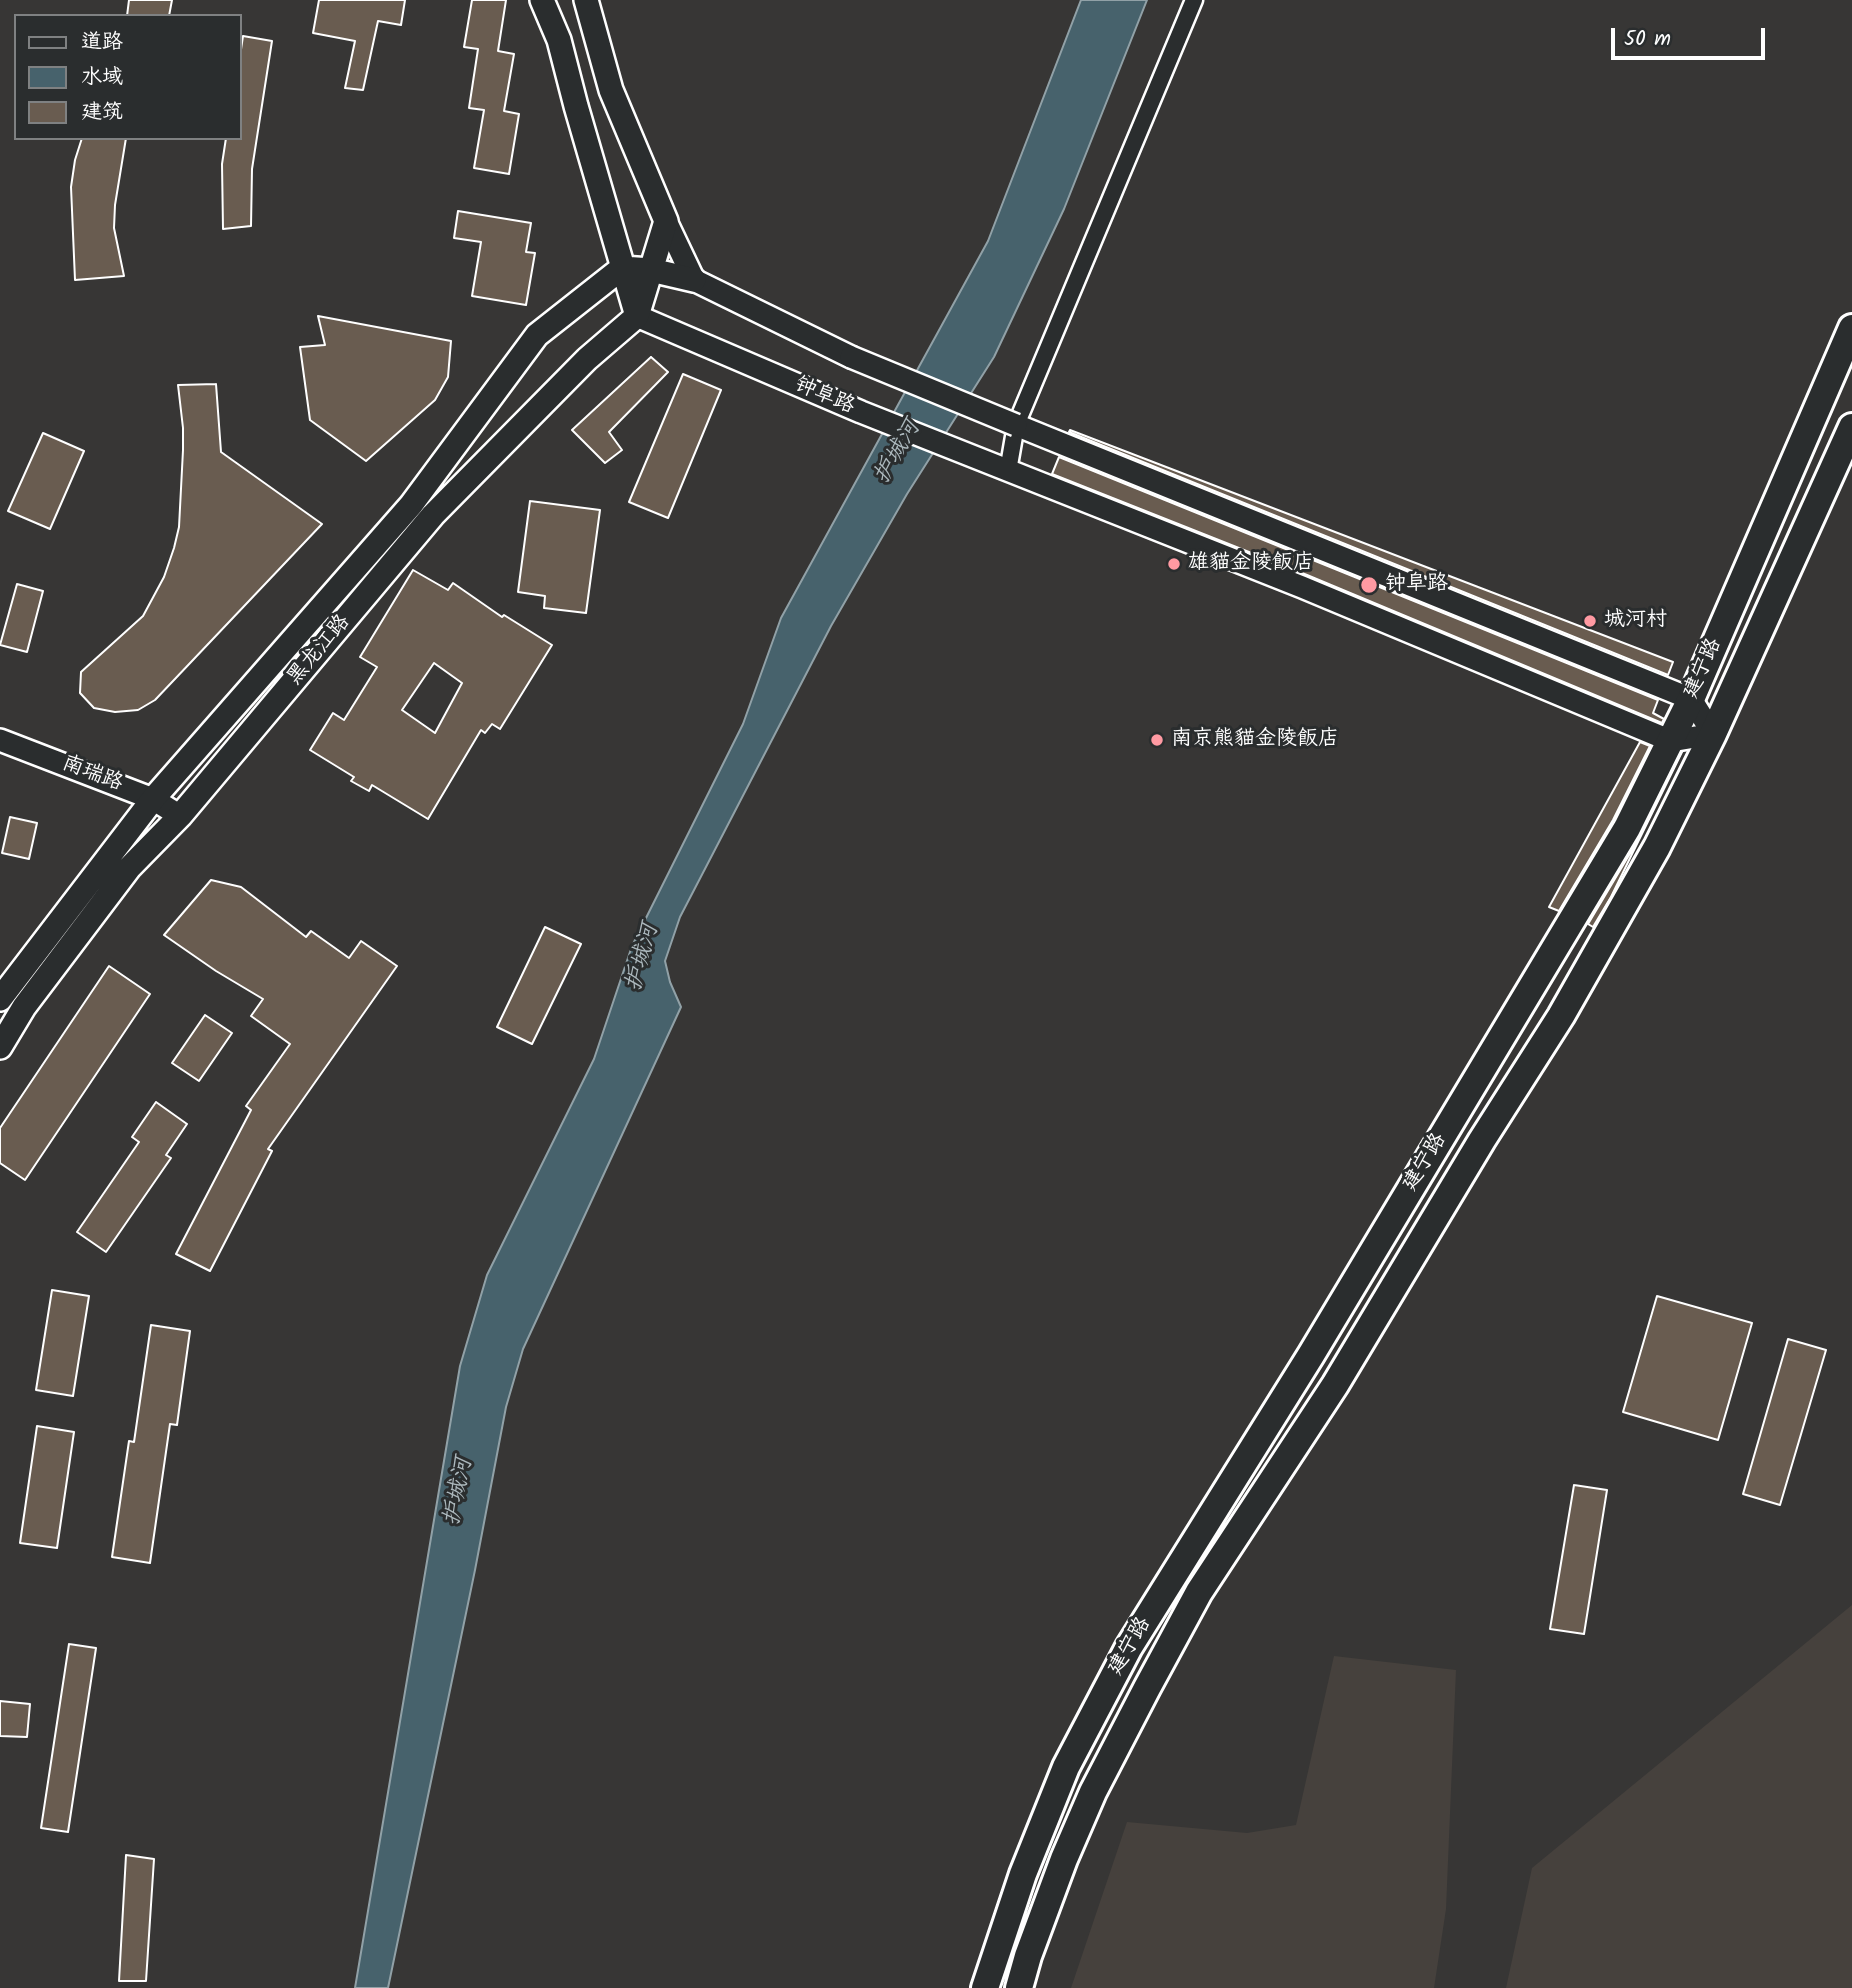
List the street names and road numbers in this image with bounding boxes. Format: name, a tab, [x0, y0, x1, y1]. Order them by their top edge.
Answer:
street label: 钟阜路	[790, 373, 858, 421]
street label: 黑龙江路	[283, 611, 357, 691]
street label: 建宁路	[1680, 635, 1728, 703]
street label: 南瑞路	[58, 752, 126, 798]
street label: 建宁路	[1399, 1130, 1453, 1196]
street label: 建宁路	[1104, 1613, 1158, 1681]

